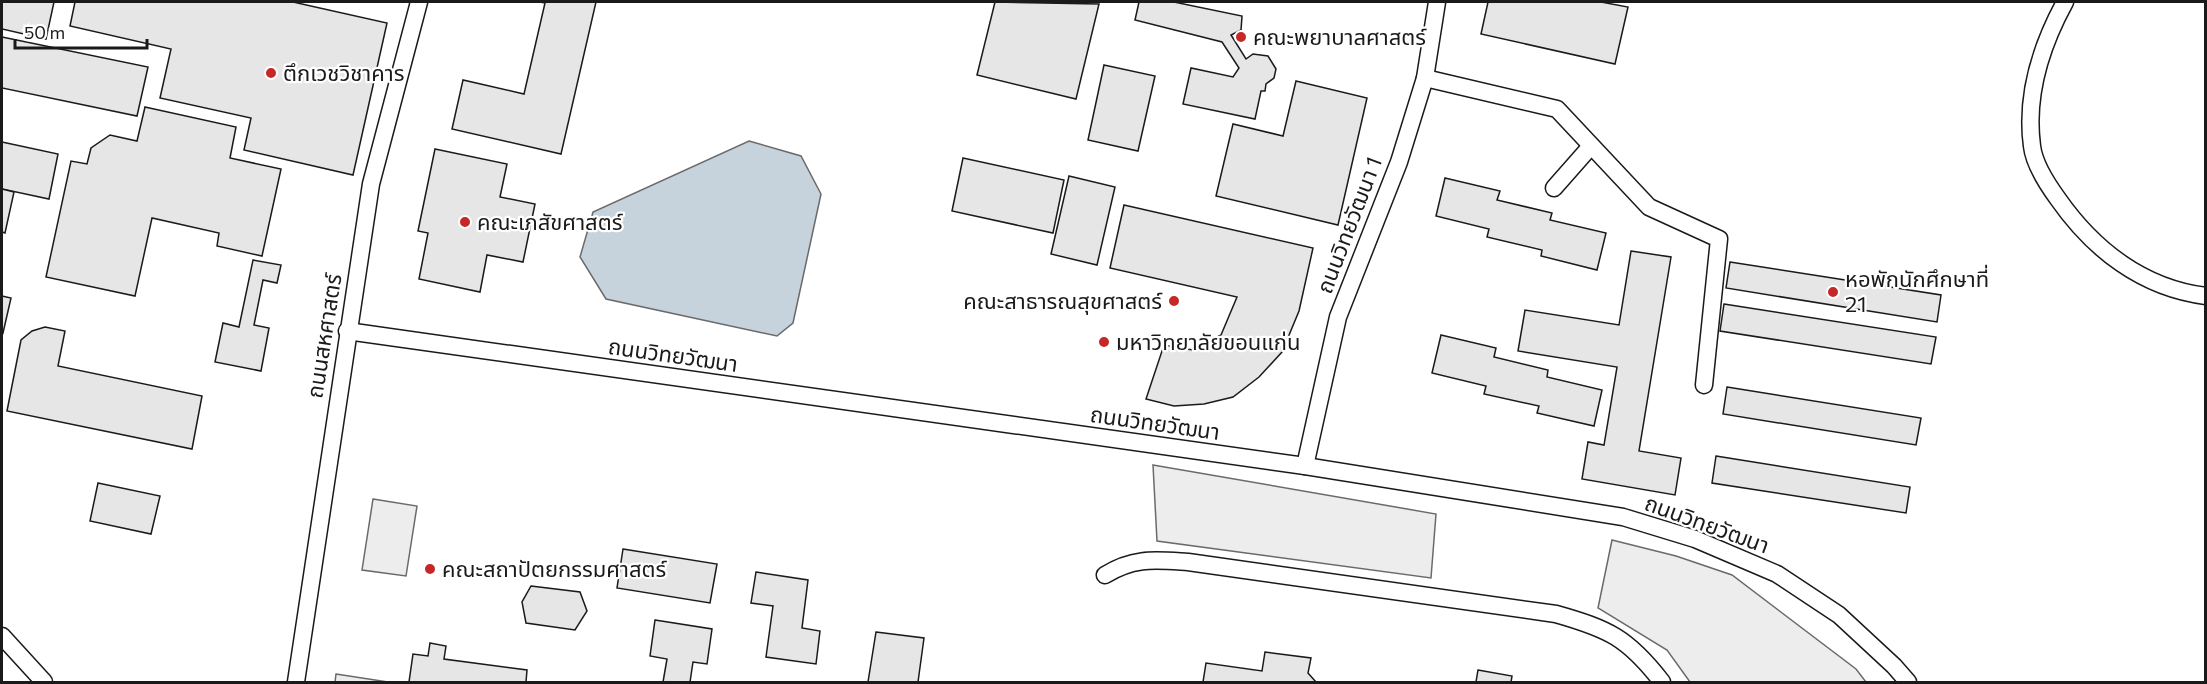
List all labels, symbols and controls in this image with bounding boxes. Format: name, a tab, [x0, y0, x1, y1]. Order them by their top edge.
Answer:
scale bar	[15, 12, 147, 50]
text: 50 m	[24, 21, 65, 43]
place label: คณะพยาบาลศาสตร์	[1253, 23, 1427, 50]
marker: คณะพยาบาลศาสตร์	[1234, 30, 1248, 44]
place label: ตึกเวชวิชาคาร	[283, 59, 404, 86]
marker: ตึกเวชวิชาคาร	[264, 66, 278, 80]
street label: ถนนวิทยวัฒนา 1	[1310, 153, 1387, 297]
place label: คณะเภสัขศาสตร์	[477, 208, 623, 235]
marker: คณะเภสัขศาสตร์	[458, 215, 472, 229]
place label: หอพักนักศึกษาที่ 21	[1845, 264, 1989, 317]
street label: ถนนสหศาสตร์	[300, 271, 347, 400]
marker: หอพักนักศึกษาที่ 21	[1826, 285, 1840, 299]
place label: คณะสาธารณสุขศาสตร์	[963, 287, 1163, 315]
marker: คณะสาธารณสุขศาสตร์	[1167, 294, 1181, 308]
place label: มหาวิทยาลัยขอนแก่น	[1116, 328, 1301, 355]
street label: ถนนวิทยวัฒนา	[607, 332, 740, 377]
marker: มหาวิทยาลัยขอนแก่น	[1097, 335, 1111, 349]
street label: ถนนวิทยวัฒนา	[1089, 400, 1222, 445]
street label: ถนนวิทยวัฒนา	[1641, 489, 1773, 559]
place label: คณะสถาปัตยกรรมศาสตร์	[442, 555, 667, 582]
marker: คณะสถาปัตยกรรมศาสตร์	[423, 562, 437, 576]

